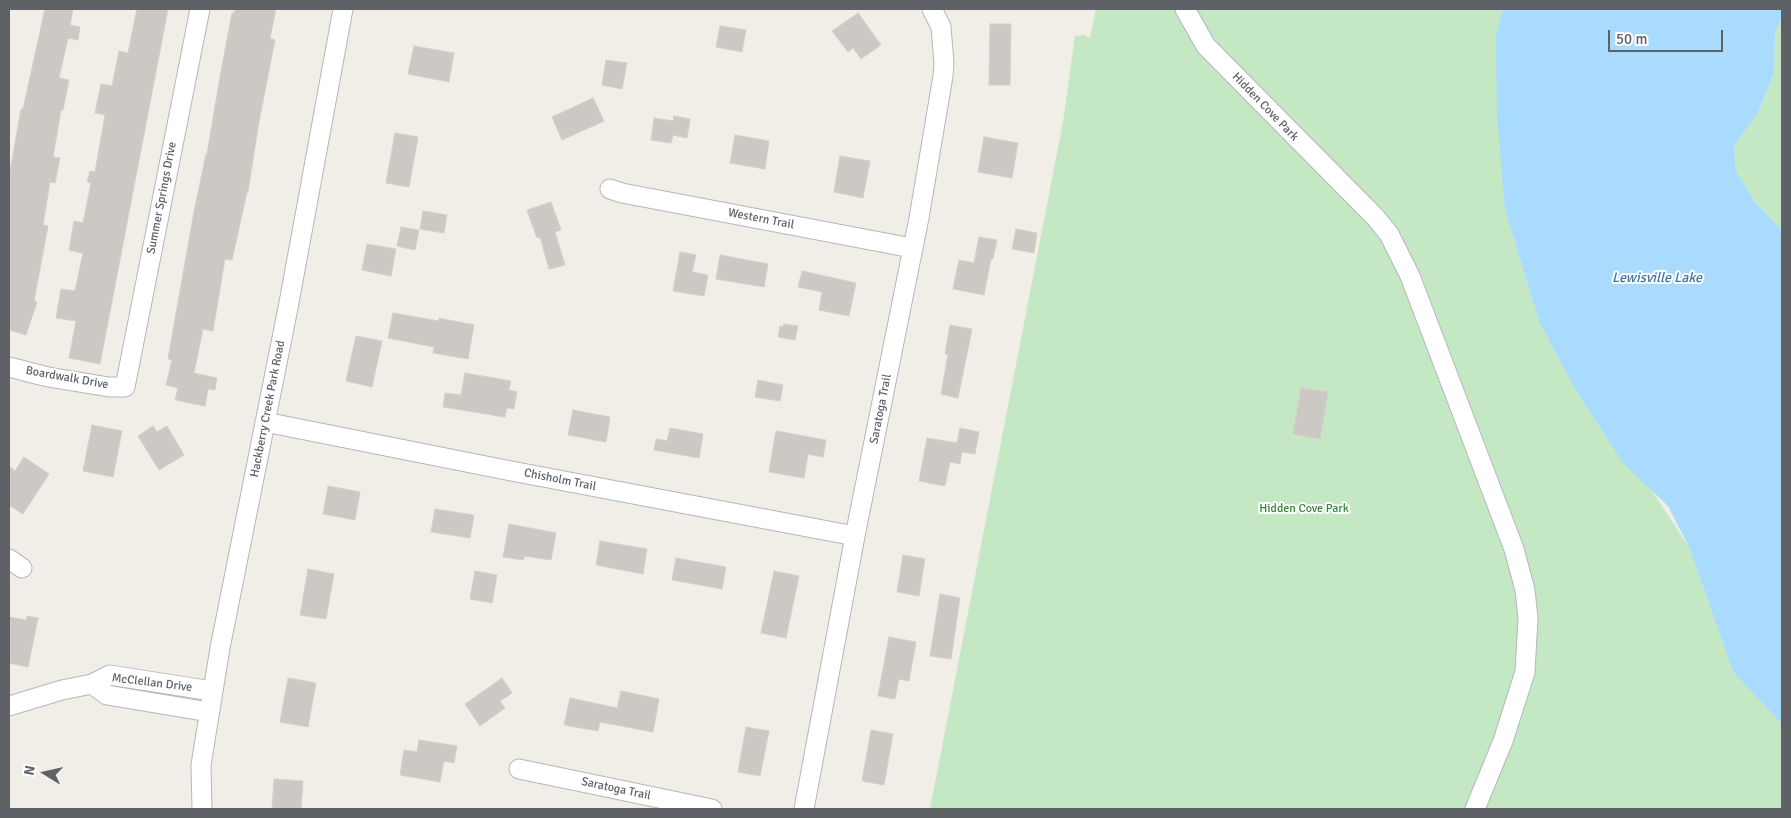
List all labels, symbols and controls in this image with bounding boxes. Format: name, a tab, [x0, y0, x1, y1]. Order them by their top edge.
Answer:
scale bar	[1611, 20, 1726, 52]
text: 50 m	[1616, 30, 1647, 48]
street label: Hidden Cove Park	[1229, 70, 1301, 144]
street label: Summer Springs Drive	[144, 141, 180, 255]
street label: Western Trail	[727, 206, 795, 232]
water label: Lewisville Lake	[1612, 270, 1702, 286]
street label: Hackberry Creek Park Road	[248, 339, 288, 479]
street label: Boardwalk Drive	[24, 364, 110, 392]
street label: Saratoga Trail	[867, 373, 895, 445]
street label: Chisholm Trail	[523, 466, 597, 494]
park label: Hidden Cove Park	[1259, 502, 1349, 516]
street label: McClellan Drive	[111, 671, 193, 695]
north arrow	[20, 748, 70, 798]
text: N	[21, 764, 39, 777]
street label: Saratoga Trail	[580, 775, 652, 803]

